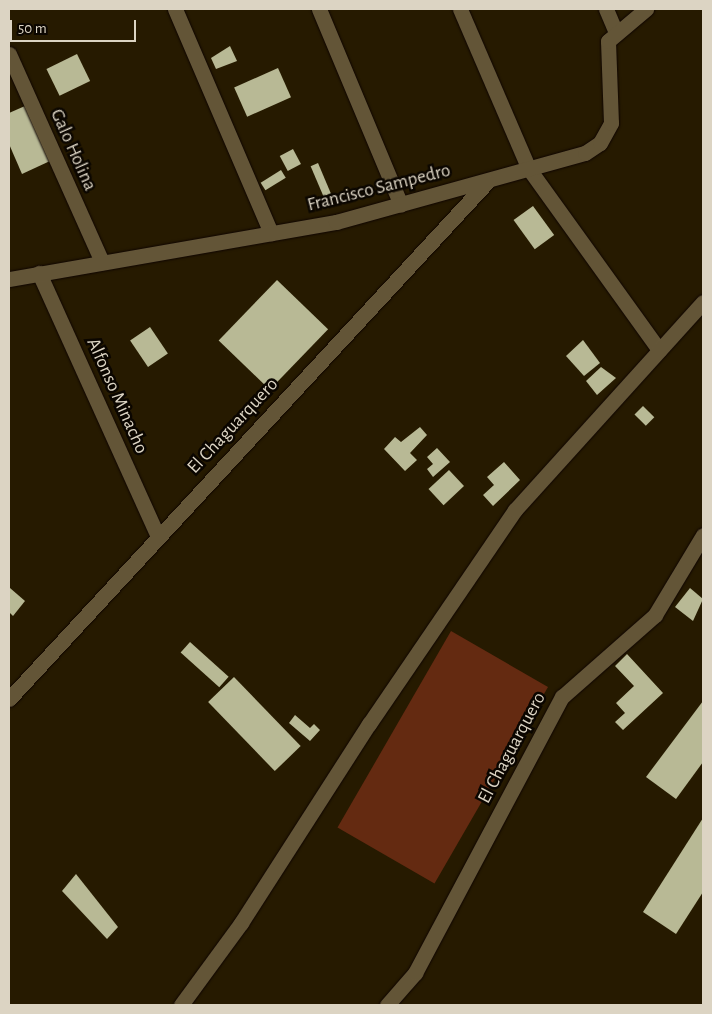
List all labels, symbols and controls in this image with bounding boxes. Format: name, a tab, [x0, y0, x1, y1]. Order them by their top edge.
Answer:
scale bar	[12, 10, 139, 42]
text: 50 m	[18, 21, 47, 36]
street label: Galo Holina	[45, 106, 101, 194]
street label: Francisco Sampedro	[305, 159, 453, 217]
street label: Alfonso Minacho	[81, 335, 153, 457]
street label: El Chaguarquero	[183, 373, 283, 479]
street label: El Chaguarquero	[473, 688, 551, 808]

